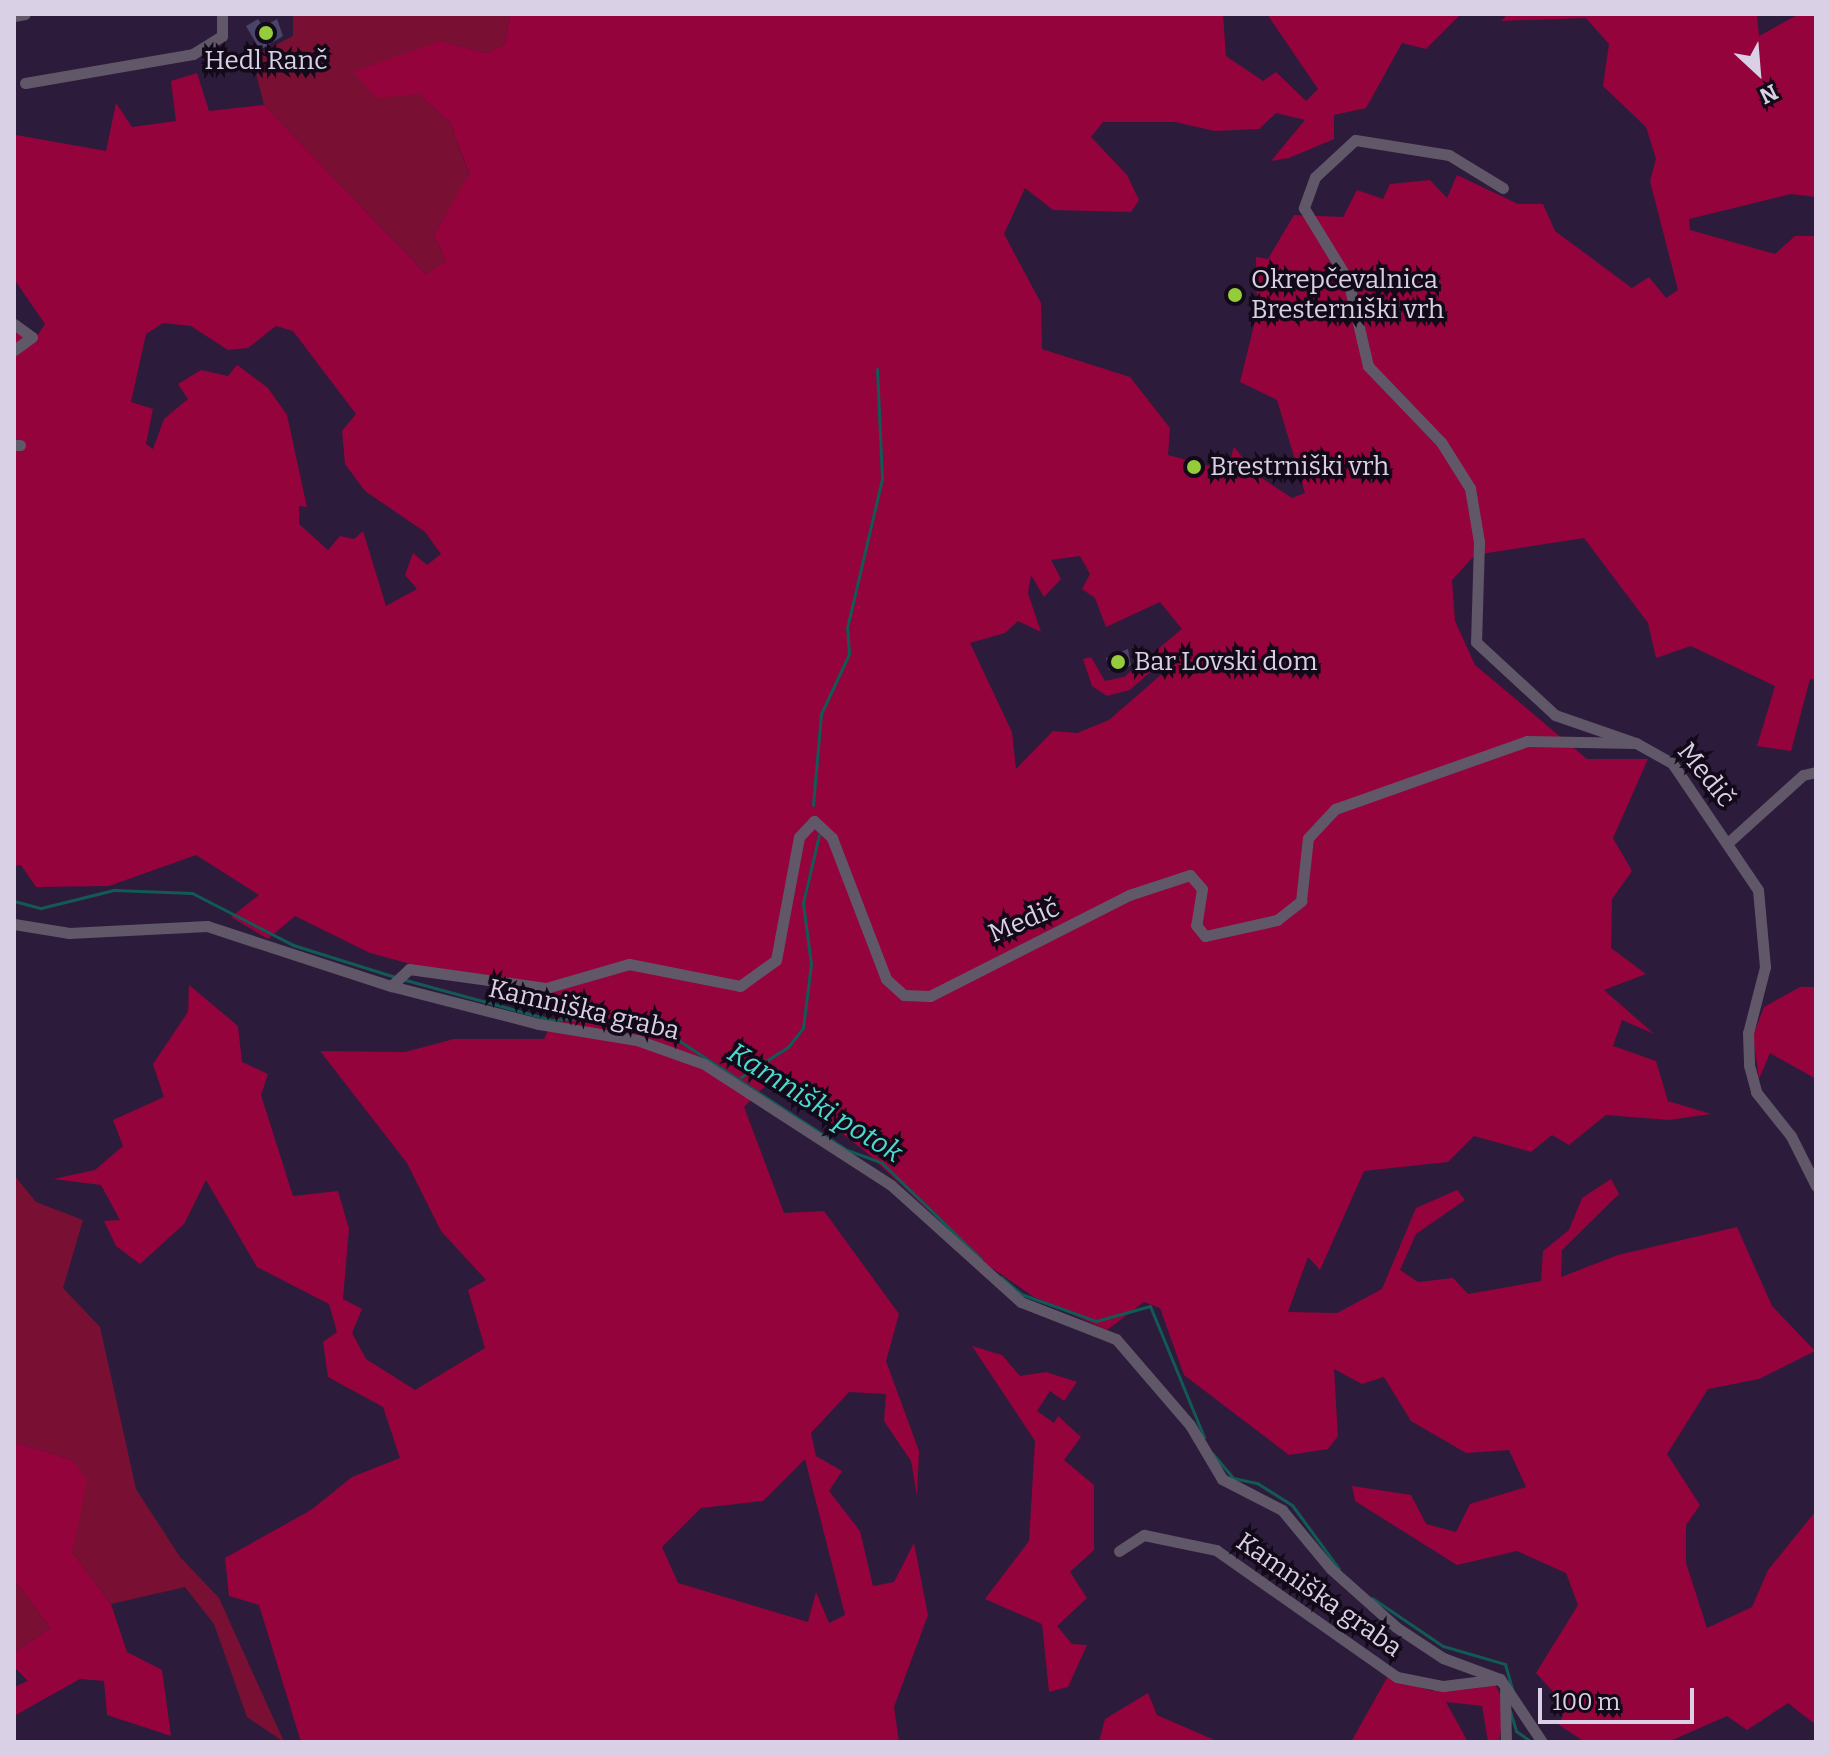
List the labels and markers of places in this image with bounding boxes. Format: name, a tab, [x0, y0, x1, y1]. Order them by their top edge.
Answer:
marker: Hedl Ranč	[257, 24, 275, 42]
place label: Hedl Ranč	[204, 45, 328, 77]
place label: Okrepčevalnica Bresterniški vrh	[1251, 264, 1444, 326]
marker: Okrepčevalnica Bresterniški vrh	[1226, 286, 1244, 304]
place label: Brestrniški vrh	[1210, 451, 1389, 483]
marker: Brestrniški vrh	[1185, 458, 1203, 476]
place label: Bar Lovski dom	[1134, 646, 1318, 678]
marker: Bar Lovski dom	[1109, 653, 1127, 671]

